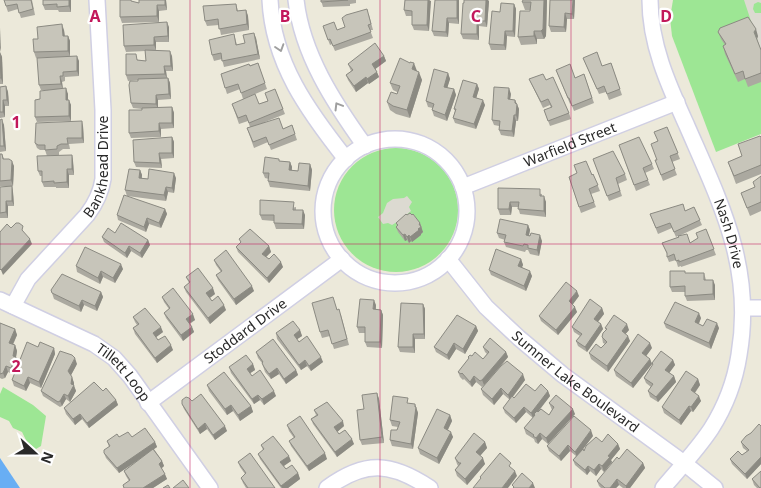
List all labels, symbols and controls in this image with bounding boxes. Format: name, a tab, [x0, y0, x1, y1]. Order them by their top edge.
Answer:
text: A	[89, 5, 101, 27]
text: B	[280, 5, 290, 27]
text: C	[471, 5, 481, 27]
text: D	[660, 5, 672, 27]
one-way arrow	[274, 43, 284, 51]
one-way arrow	[334, 102, 344, 111]
text: 1	[11, 111, 21, 133]
street label: Bankhead Drive	[78, 115, 112, 221]
street label: Warfield Street	[521, 117, 619, 171]
street label: Nash Drive	[710, 196, 749, 270]
street label: Stoddard Drive	[200, 293, 290, 368]
street label: Sumner Lake Boulevard	[508, 326, 643, 436]
street label: Tillett Loop	[93, 338, 155, 405]
text: 2	[11, 355, 21, 377]
north arrow	[10, 428, 60, 478]
text: N	[37, 449, 59, 467]

